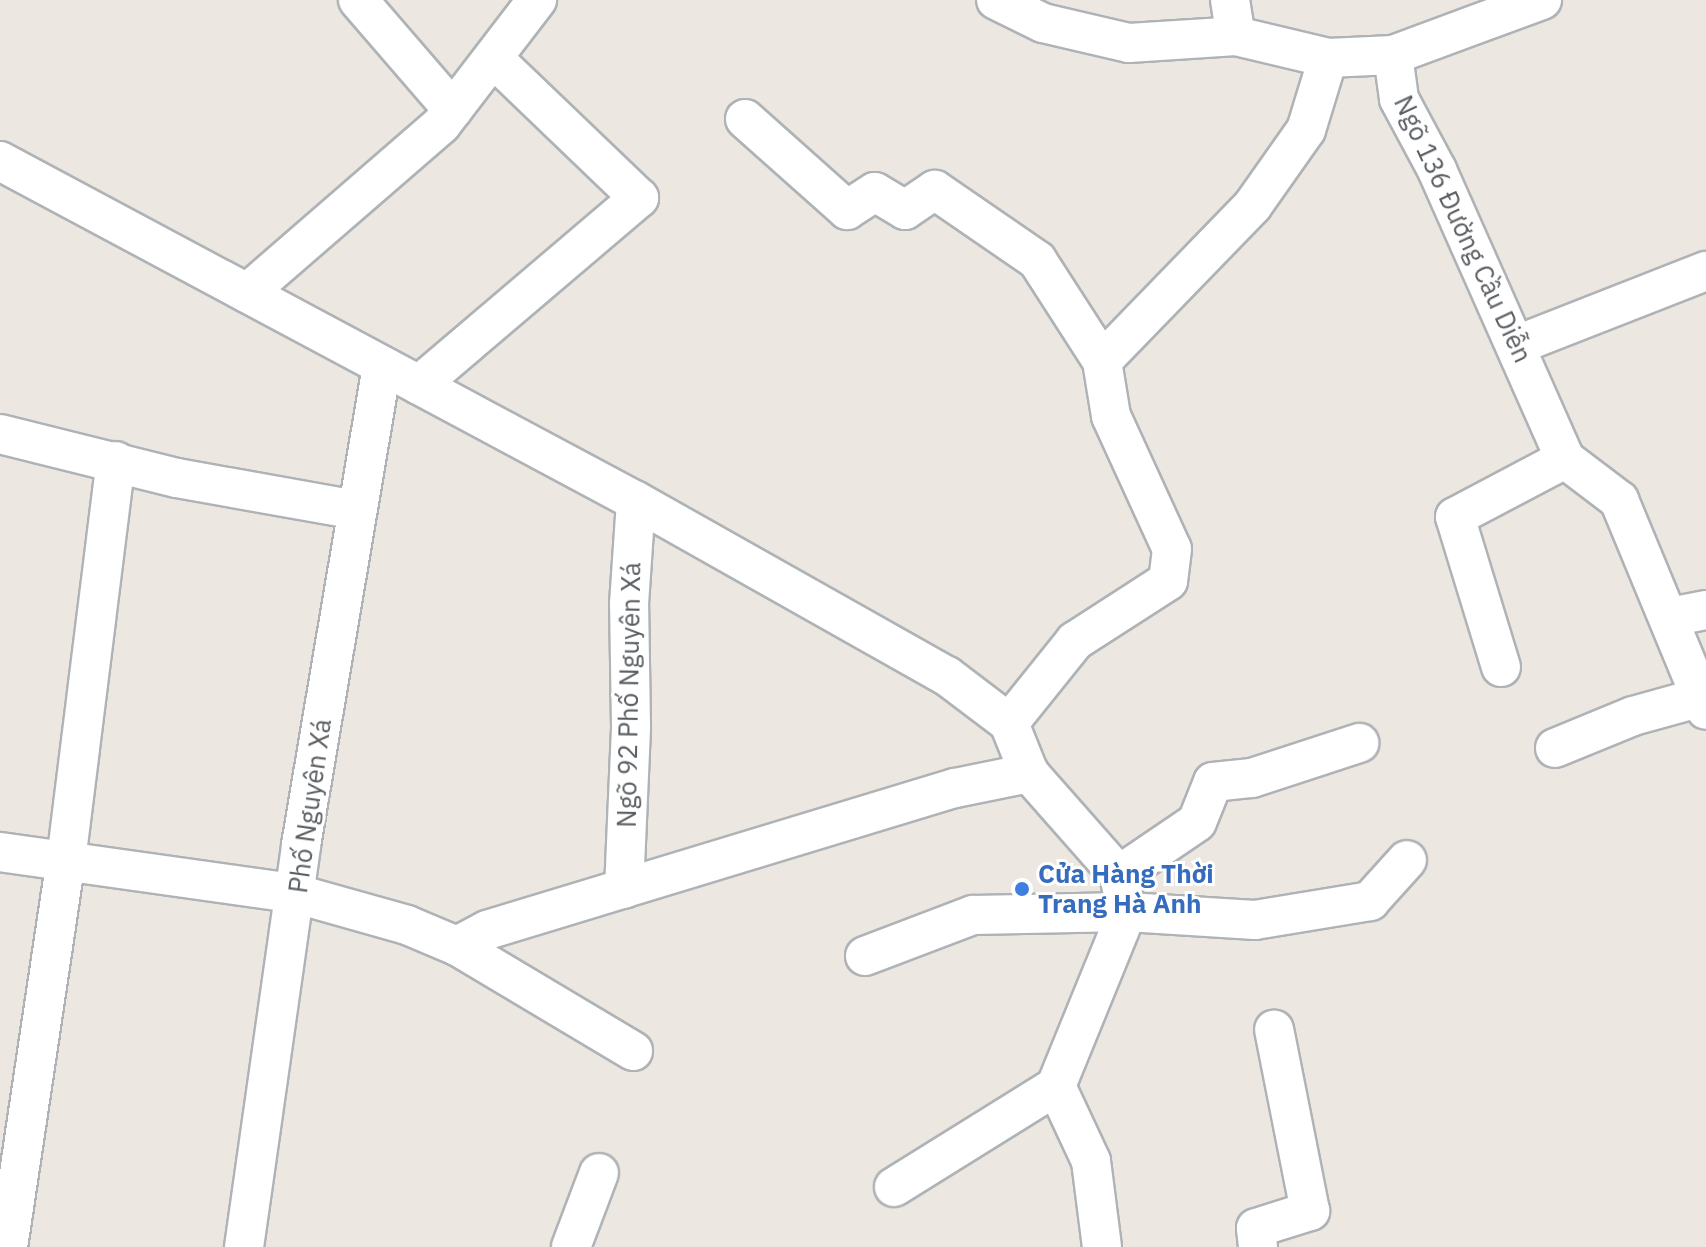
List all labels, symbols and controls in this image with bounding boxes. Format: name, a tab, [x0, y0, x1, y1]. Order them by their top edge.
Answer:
street label: Ngõ 136 Đường Cầu Diễn	[1387, 91, 1539, 367]
street label: Ngõ 92 Phố Nguyên Xá	[611, 562, 647, 828]
street label: Phố Nguyên Xá	[282, 717, 338, 895]
place label: Cửa Hàng Thời Trang Hà Anh	[1038, 858, 1214, 920]
marker: Cửa Hàng Thời Trang Hà Anh	[1013, 880, 1031, 898]

